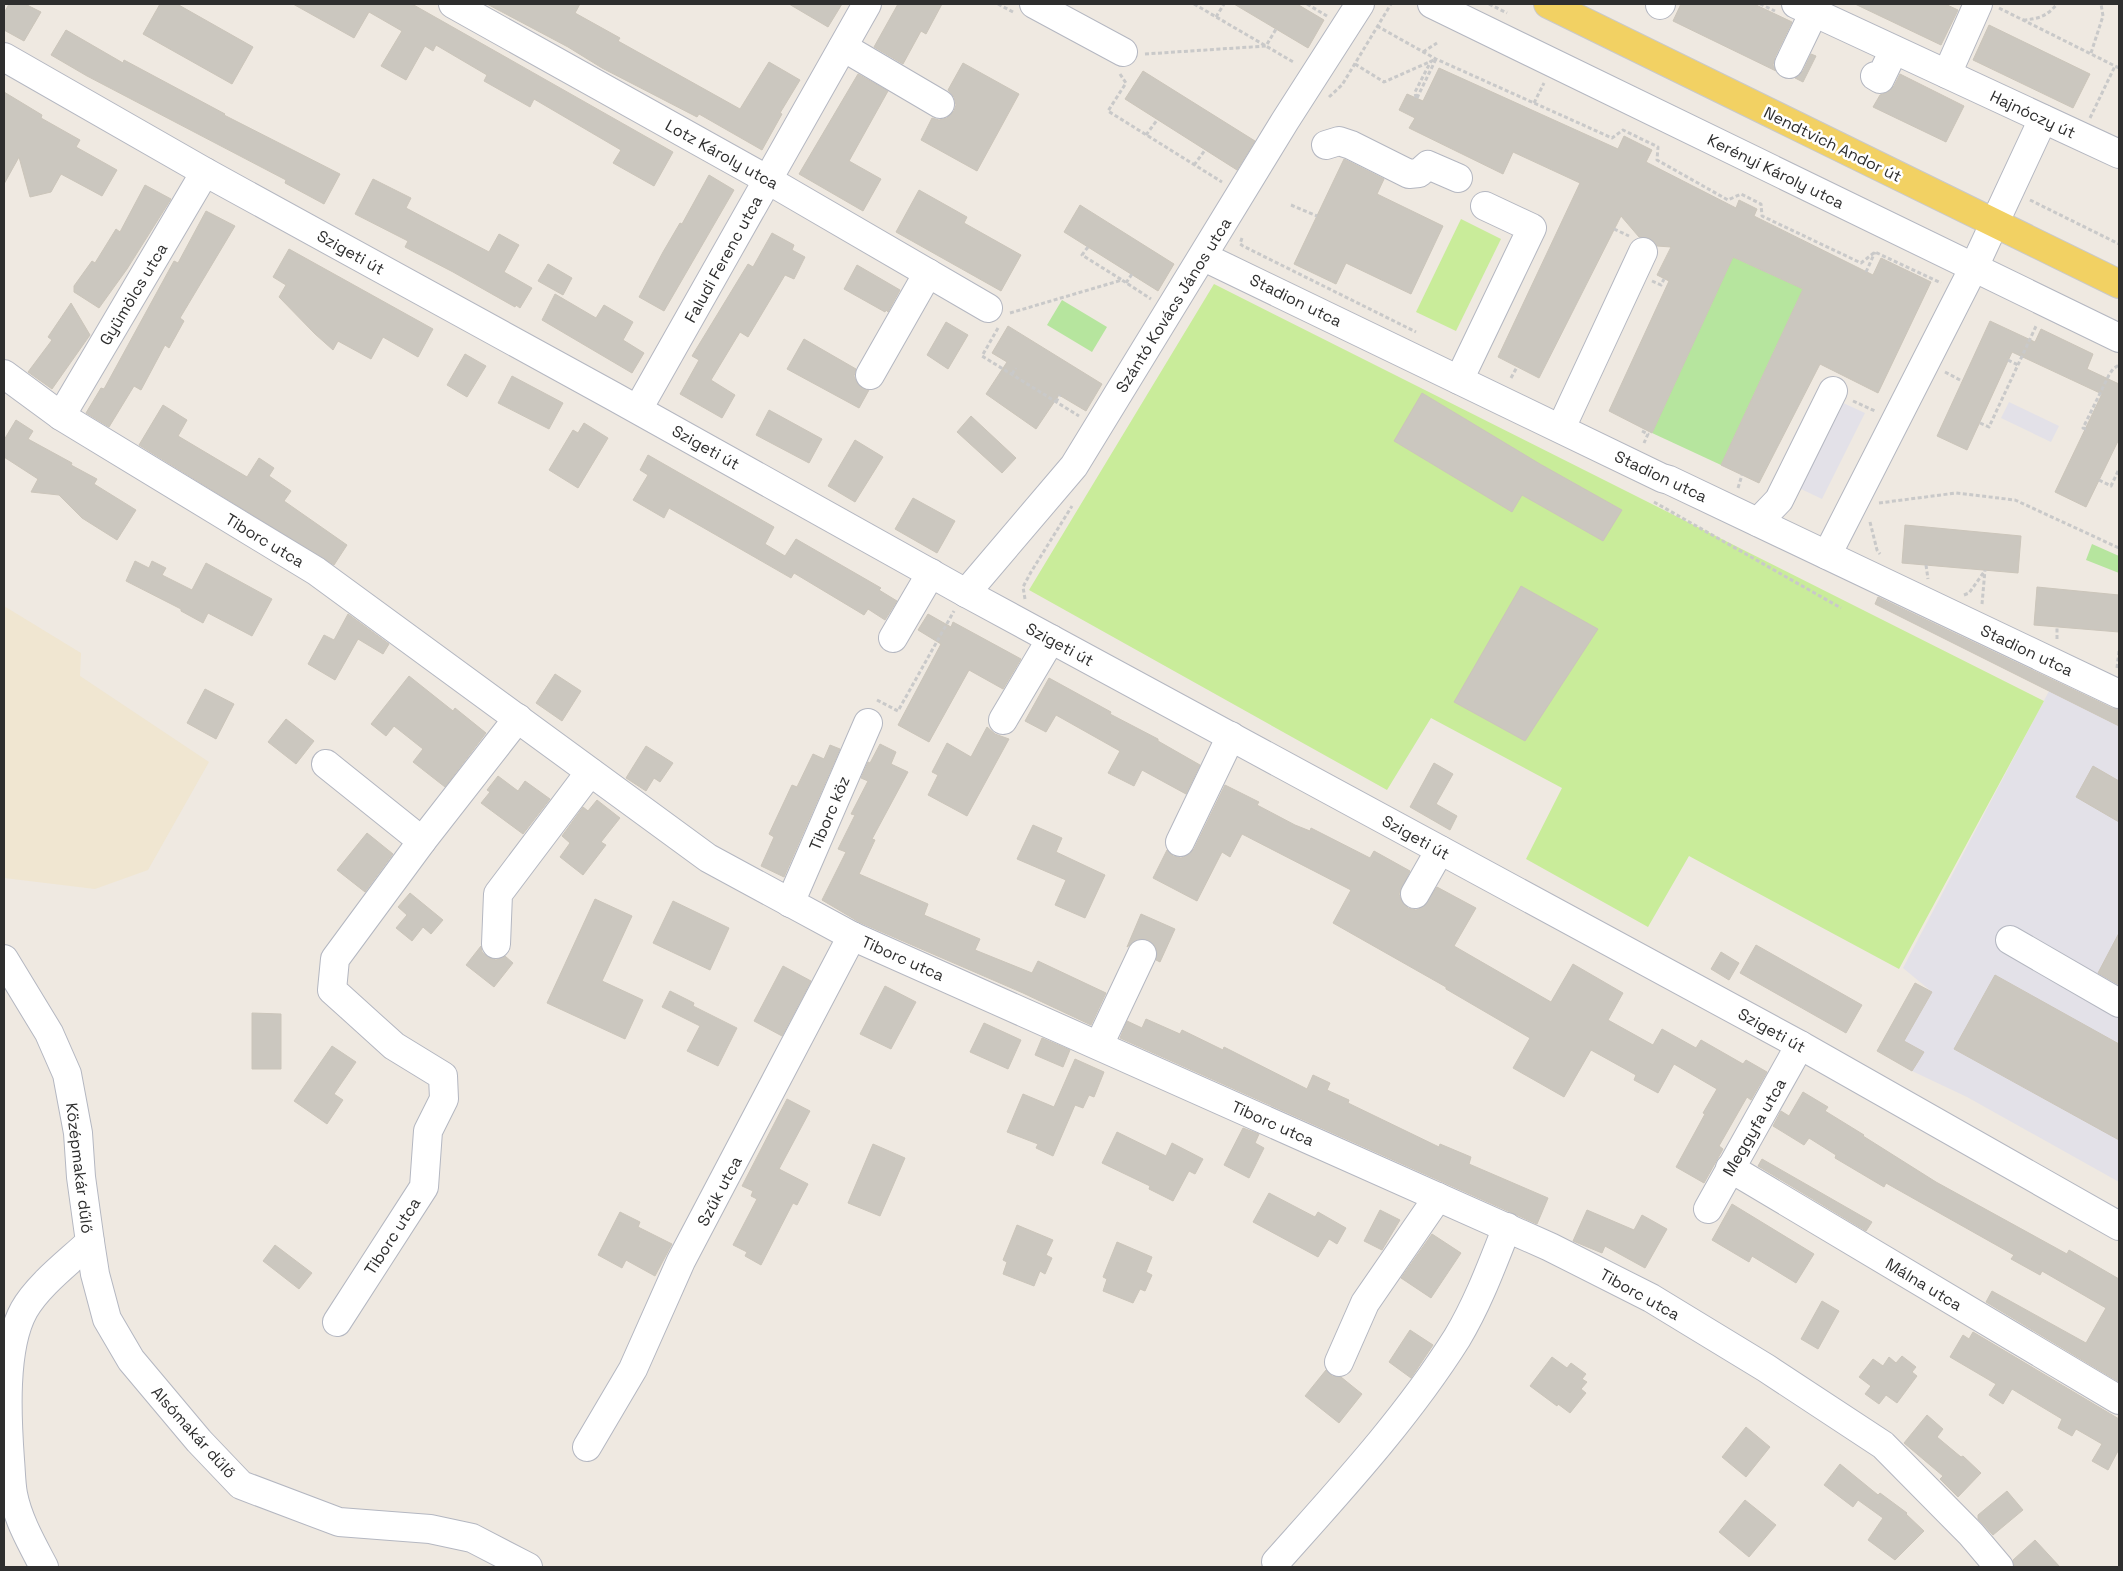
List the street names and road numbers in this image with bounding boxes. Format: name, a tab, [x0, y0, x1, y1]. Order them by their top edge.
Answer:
street label: Hajnóczy út	[1987, 85, 2079, 143]
street label: Nendtvich Andor út	[1760, 102, 1905, 187]
street label: Lotz Károly utca	[662, 115, 782, 194]
street label: Kerényi Károly utca	[1704, 129, 1848, 214]
street label: Faludi Ferenc utca	[680, 192, 767, 326]
street label: Szántó Kovács János utca	[1111, 214, 1236, 397]
street label: Szigeti út	[313, 225, 388, 280]
street label: Gyümölcs utca	[95, 239, 172, 349]
street label: Stadion utca	[1246, 269, 1345, 332]
street label: Szigeti út	[668, 420, 743, 475]
street label: Stadion utca	[1611, 446, 1710, 507]
street label: Tiborc utca	[221, 509, 308, 572]
street label: Szigeti út	[1022, 618, 1097, 671]
street label: Stadion utca	[1977, 620, 2076, 681]
street label: Tiborc köz	[804, 773, 855, 854]
street label: Szigeti út	[1378, 810, 1453, 865]
street label: Tiborc utca	[858, 931, 947, 986]
street label: Szigeti út	[1734, 1003, 1809, 1058]
street label: Meggyfa utca	[1718, 1075, 1791, 1180]
street label: Tiborc utca	[1228, 1096, 1317, 1151]
street label: Középmakár dűlő	[61, 1102, 98, 1235]
street label: Szűk utca	[692, 1153, 747, 1230]
street label: Tiborc utca	[360, 1193, 425, 1279]
street label: Málna utca	[1882, 1253, 1966, 1316]
street label: Tiborc utca	[1596, 1264, 1684, 1325]
street label: Alsómakár dűlő	[147, 1382, 241, 1483]

